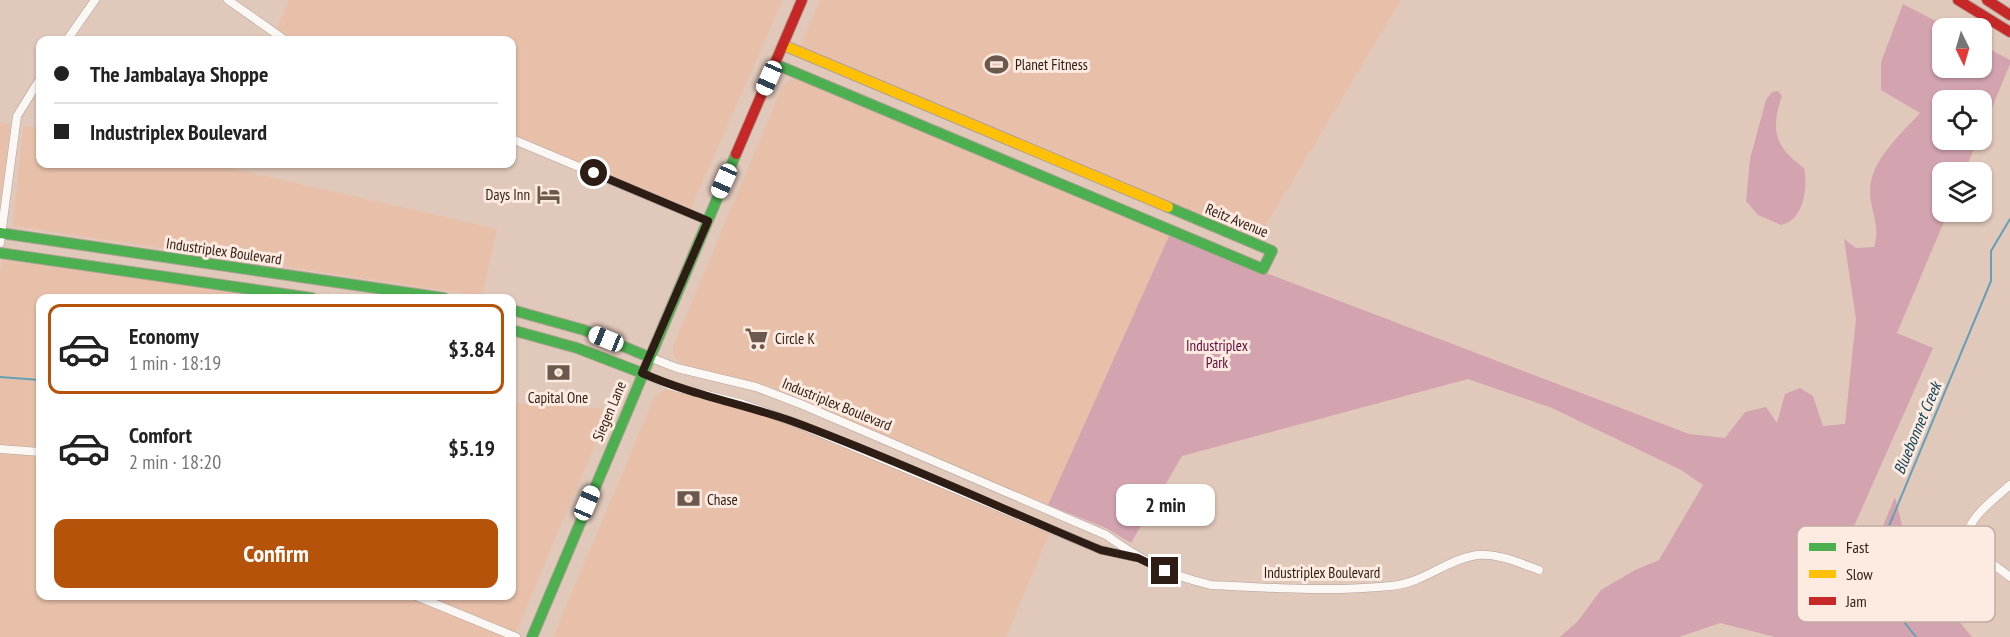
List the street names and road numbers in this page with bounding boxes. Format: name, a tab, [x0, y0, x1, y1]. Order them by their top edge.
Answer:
street label: Reitz Avenue	[1203, 199, 1271, 241]
street label: Industriplex Boulevard	[165, 233, 283, 269]
street label: Industriplex Boulevard	[779, 373, 895, 435]
street label: Siegen Lane	[588, 378, 630, 444]
street label: Industriplex Boulevard	[1264, 563, 1380, 582]

